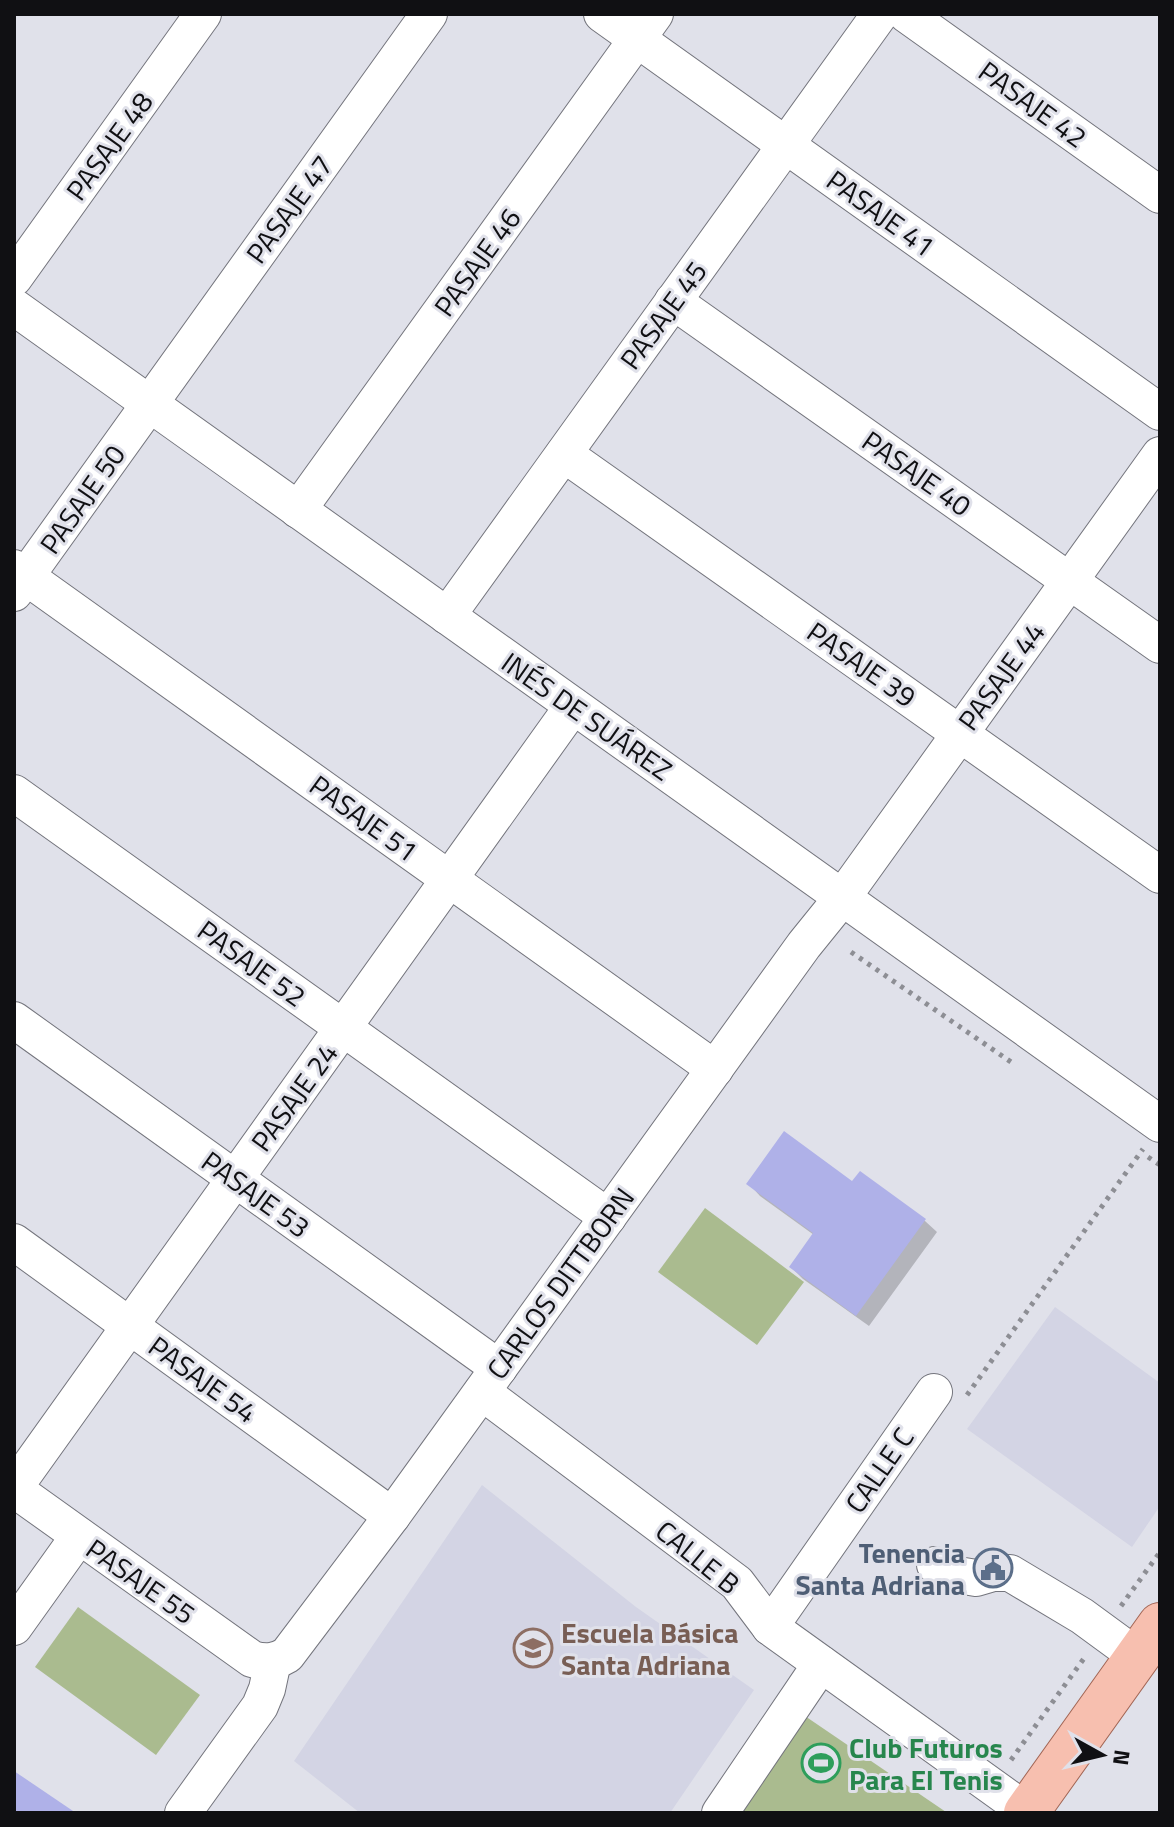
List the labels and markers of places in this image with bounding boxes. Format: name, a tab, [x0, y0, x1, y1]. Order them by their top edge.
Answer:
place label: Tenencia Santa Adriana	[795, 1531, 965, 1606]
public building icon: Tenencia Santa Adriana	[972, 1547, 1014, 1589]
place label: Escuela Básica Santa Adriana	[561, 1611, 739, 1686]
school or university icon: Escuela Básica Santa Adriana	[512, 1627, 554, 1669]
place label: Club Futuros Para El Tenis	[849, 1726, 1003, 1801]
sports icon: Club Futuros Para El Tenis	[800, 1742, 842, 1784]

